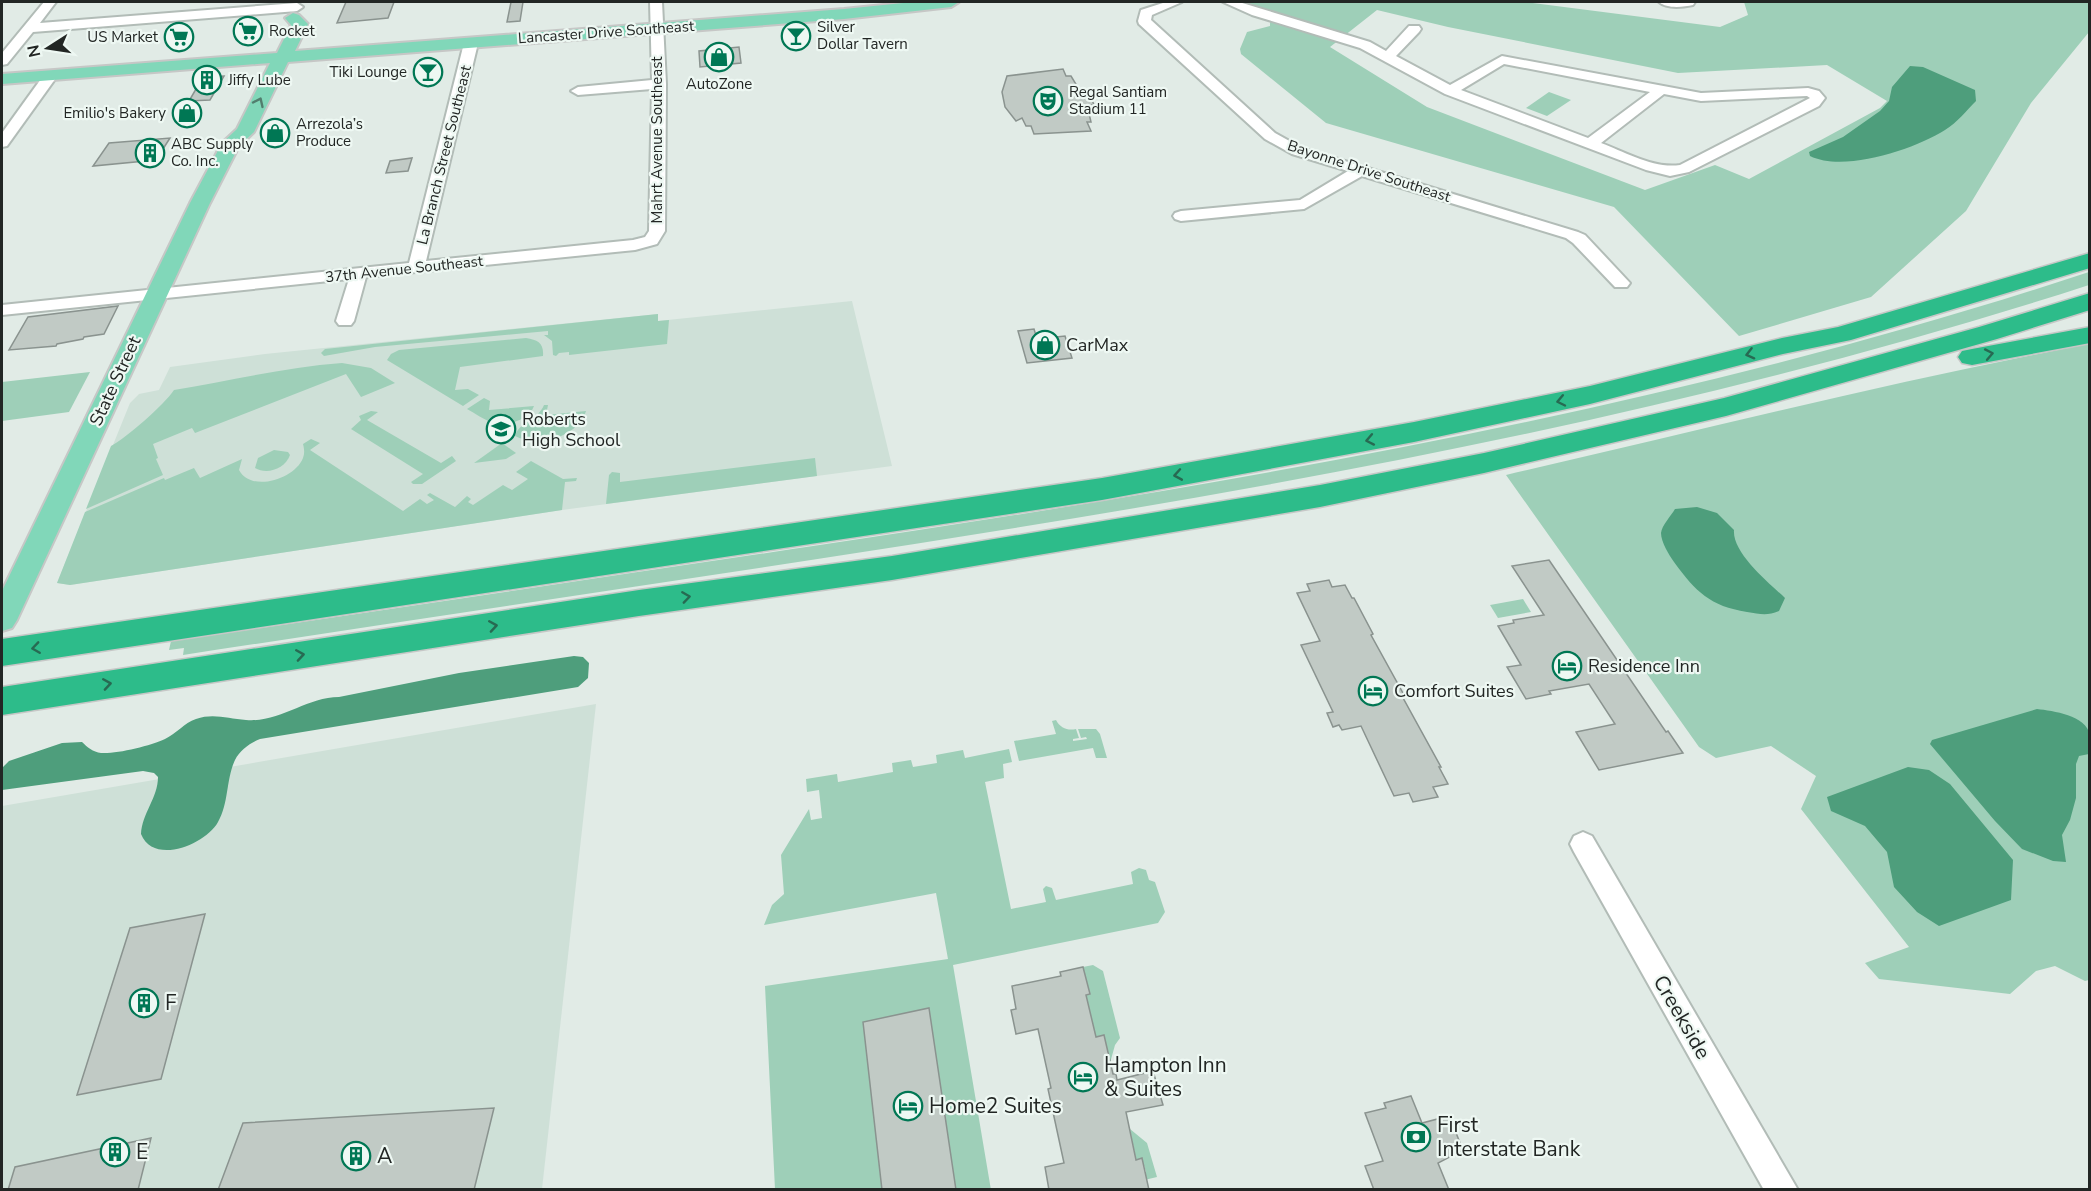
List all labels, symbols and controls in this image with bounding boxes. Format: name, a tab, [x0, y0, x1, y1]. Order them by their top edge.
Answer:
supermarket icon: Rocket	[232, 15, 264, 47]
street label: Lancaster Drive Southeast	[517, 16, 695, 48]
place label: Silver Dollar Tavern	[817, 17, 908, 54]
north arrow	[18, 18, 78, 78]
bar icon: Silver Dollar Tavern	[780, 20, 812, 52]
supermarket icon: US Market	[163, 21, 195, 53]
place label: Rocket	[269, 21, 315, 41]
place label: US Market	[87, 27, 159, 47]
shop icon: AutoZone	[703, 41, 735, 73]
text: N	[22, 43, 46, 59]
bar icon: Tiki Lounge	[412, 56, 444, 88]
street label: Mahrt Avenue Southeast	[647, 56, 667, 224]
place label: Tiki Lounge	[330, 62, 407, 82]
street label: La Branch Street Southeast	[412, 63, 476, 247]
building icon: Jiffy Lube	[191, 64, 223, 96]
place label: Jiffy Lube	[227, 70, 291, 90]
place label: AutoZone	[686, 74, 752, 94]
place label: Regal Santiam Stadium 11	[1069, 82, 1167, 119]
theatre icon: Regal Santiam Stadium 11	[1032, 85, 1064, 117]
shop icon: Emilio's Bakery	[171, 97, 203, 129]
one-way arrow	[252, 97, 264, 108]
place label: Emilio's Bakery	[63, 103, 166, 123]
place label: Arrezola’s Produce	[296, 114, 363, 151]
shop icon: Arrezola’s Produce	[259, 117, 291, 149]
place label: ABC Supply Co. Inc.	[171, 134, 253, 171]
street label: Bayonne Drive Southeast	[1285, 135, 1454, 207]
building icon: ABC Supply Co. Inc.	[134, 137, 166, 169]
street label: 37th Avenue Southeast	[324, 251, 485, 287]
shop icon: CarMax	[1029, 329, 1061, 361]
street label: State Street	[84, 332, 147, 430]
place label: CarMax	[1066, 333, 1129, 357]
one-way arrow	[1745, 347, 1755, 360]
one-way arrow	[1984, 348, 1994, 361]
one-way arrow	[1556, 394, 1566, 407]
place label: Roberts High School	[522, 407, 621, 452]
school or university icon: Roberts High School	[485, 413, 517, 445]
one-way arrow	[1365, 433, 1375, 446]
one-way arrow	[1173, 469, 1183, 481]
one-way arrow	[681, 591, 690, 603]
one-way arrow	[488, 620, 498, 632]
one-way arrow	[32, 641, 41, 653]
one-way arrow	[295, 649, 305, 662]
hotel icon: Residence Inn	[1551, 650, 1583, 682]
place label: Residence Inn	[1588, 654, 1700, 678]
hotel icon: Comfort Suites	[1357, 675, 1389, 707]
one-way arrow	[103, 679, 112, 691]
place label: Comfort Suites	[1394, 679, 1514, 703]
street label: Creekside	[1647, 970, 1717, 1064]
building icon: F	[128, 987, 160, 1019]
place label: F	[165, 989, 177, 1017]
place label: Hampton Inn & Suites	[1104, 1051, 1227, 1103]
hotel icon: Hampton Inn & Suites	[1067, 1061, 1099, 1093]
hotel icon: Home2 Suites	[892, 1090, 924, 1122]
place label: Home2 Suites	[929, 1092, 1062, 1120]
place label: First Interstate Bank	[1437, 1111, 1581, 1163]
bank icon: First Interstate Bank	[1400, 1121, 1432, 1153]
building icon: E	[99, 1136, 131, 1168]
place label: E	[136, 1138, 148, 1166]
building icon: A	[340, 1140, 372, 1172]
place label: A	[377, 1142, 392, 1170]

